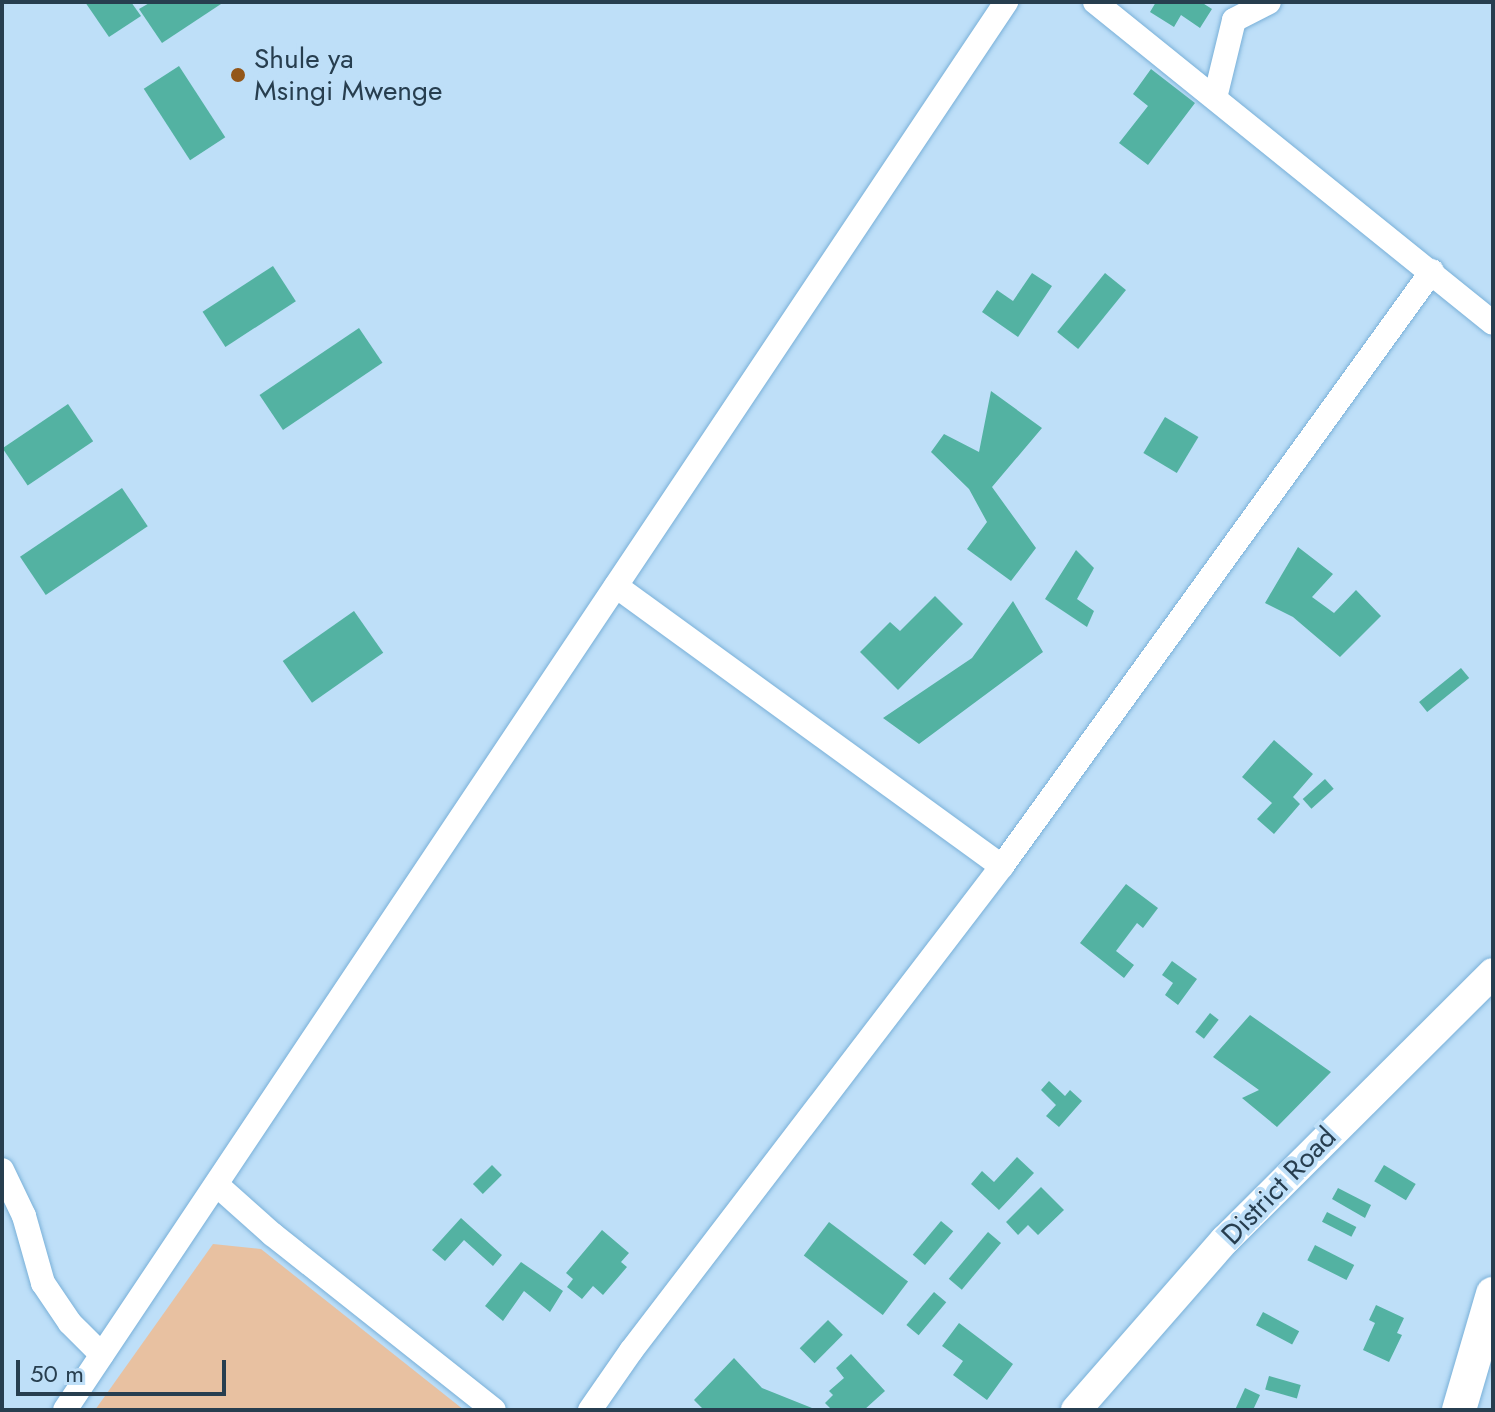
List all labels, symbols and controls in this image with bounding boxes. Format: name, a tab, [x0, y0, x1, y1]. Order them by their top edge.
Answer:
place label: Shule ya Msingi Mwenge	[254, 42, 442, 108]
marker: Shule ya Msingi Mwenge	[229, 66, 247, 84]
street label: District Road	[1215, 1120, 1343, 1252]
scale bar	[20, 1344, 230, 1394]
text: 50 m	[30, 1356, 84, 1391]

